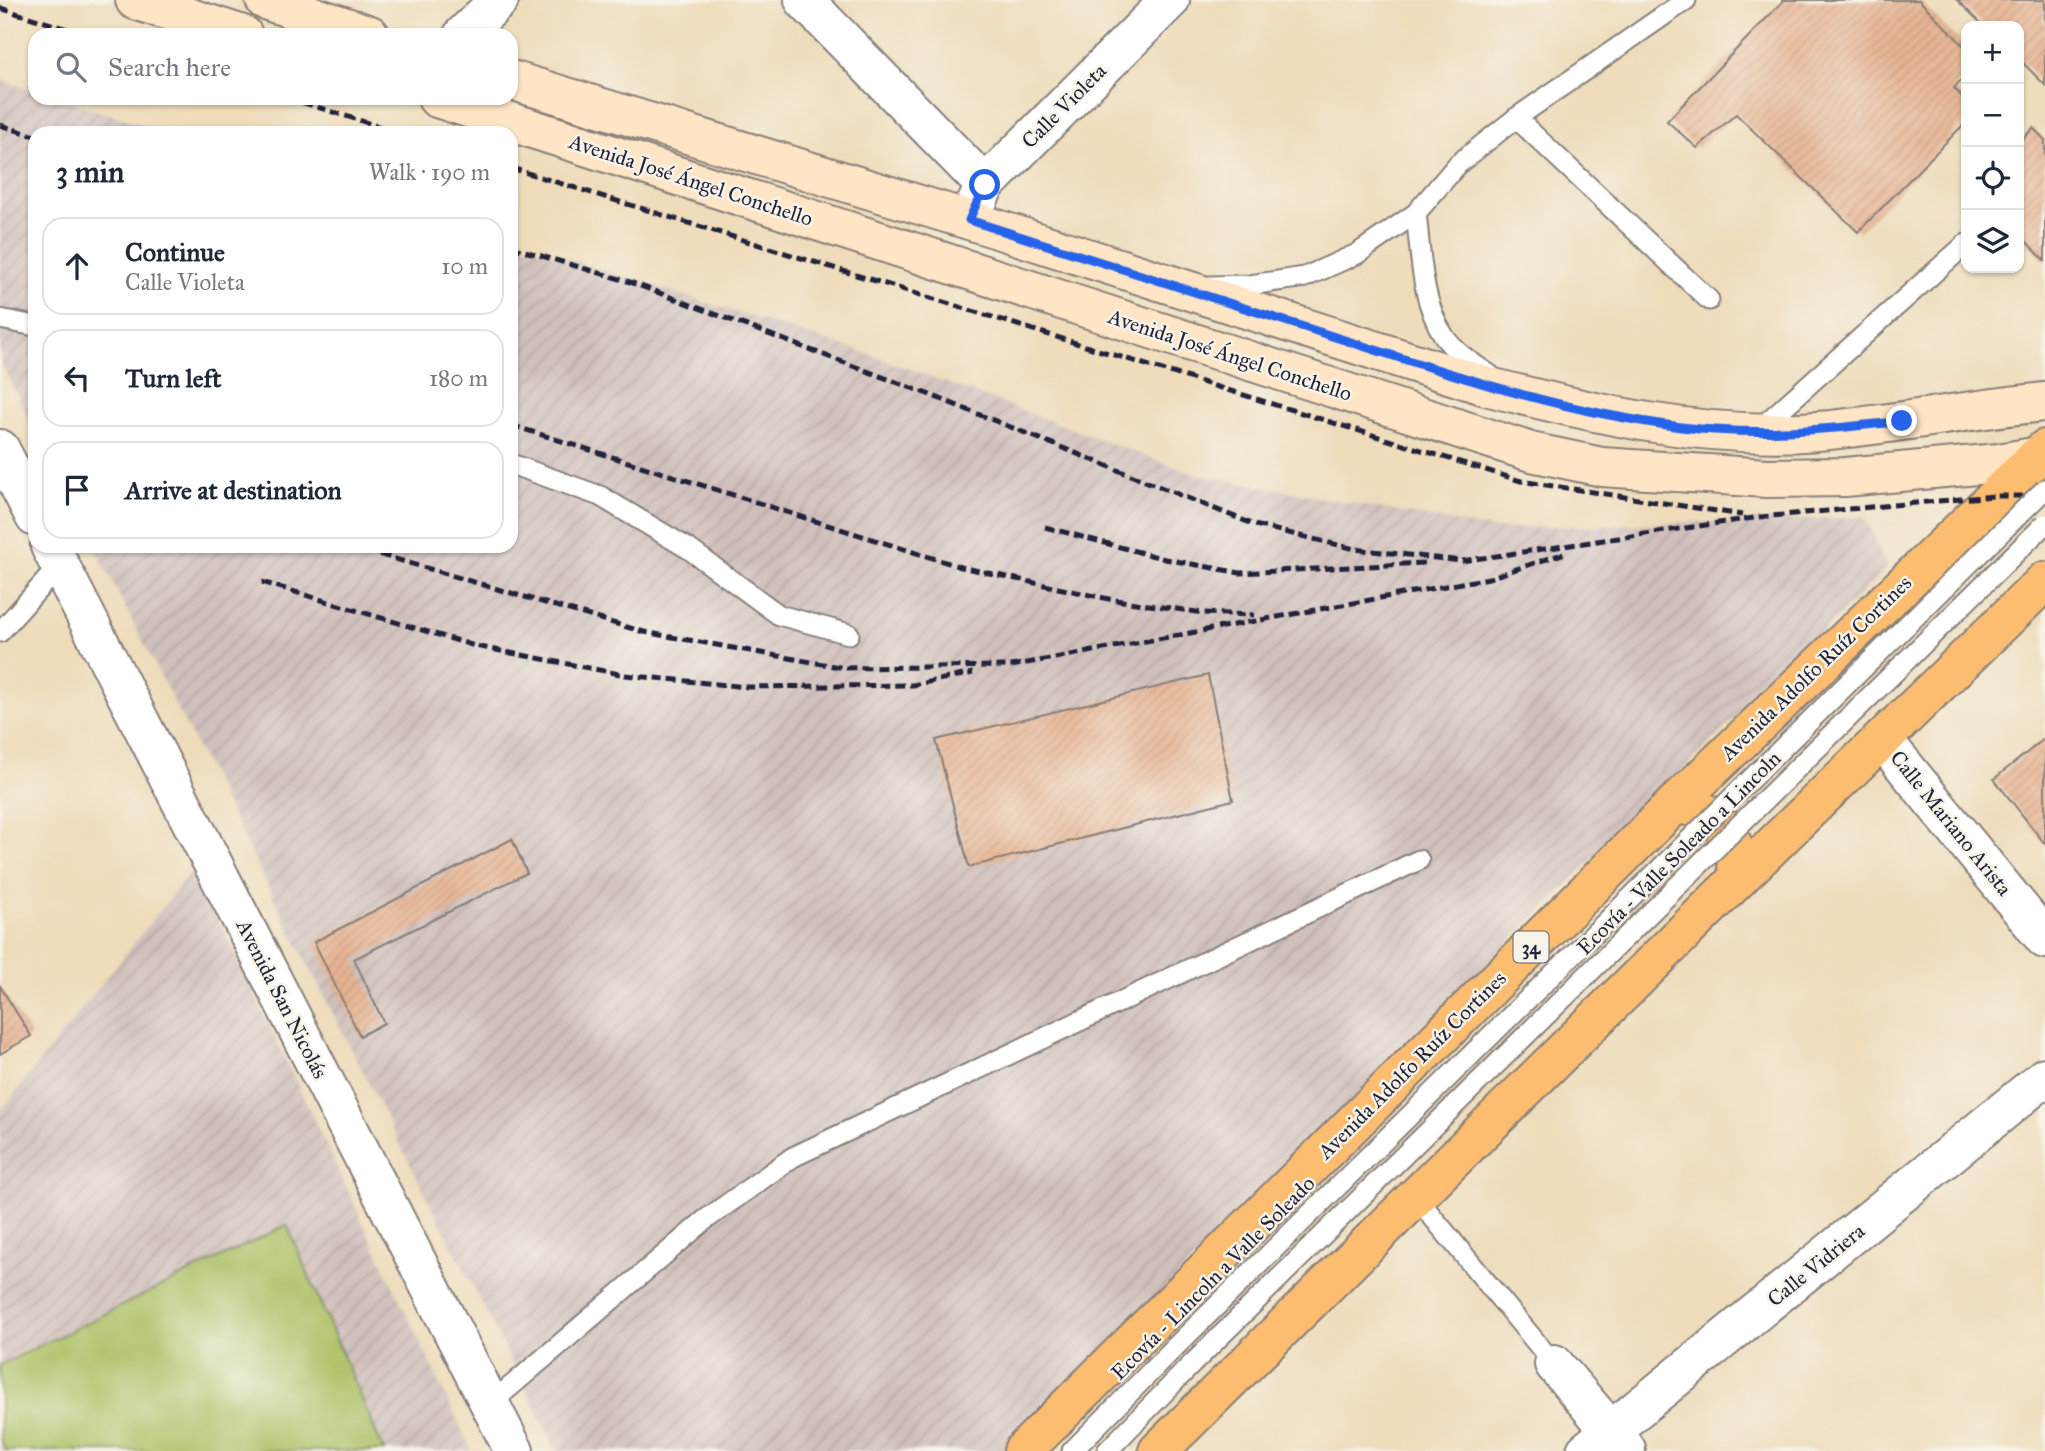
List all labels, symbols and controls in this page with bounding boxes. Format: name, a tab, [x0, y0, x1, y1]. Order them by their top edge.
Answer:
map controls	[1961, 21, 2024, 273]
button: +	[1961, 21, 2024, 84]
search box	[28, 28, 518, 105]
icon: search	[52, 48, 90, 86]
text: Search here	[108, 51, 231, 83]
street label: Calle Violeta	[1016, 58, 1112, 154]
button: −	[1961, 84, 2024, 147]
street label: Avenida José Ángel Conchello	[565, 128, 816, 232]
button: locate	[1961, 147, 2024, 210]
text: 3 min	[56, 154, 124, 190]
text: Walk · 190 m	[369, 158, 490, 186]
route start	[969, 169, 1000, 200]
button: layers	[1961, 210, 2024, 273]
text: Continue	[125, 236, 225, 268]
icon: ahead	[58, 247, 96, 285]
text: 10 m	[441, 252, 488, 280]
text: Calle Violeta	[125, 268, 245, 296]
street label: Avenida José Ángel Conchello	[1104, 303, 1355, 407]
icon: left	[58, 359, 96, 397]
text: Turn left	[125, 362, 221, 394]
text: 180 m	[429, 364, 488, 392]
route end	[1886, 405, 1917, 436]
icon: arrive	[58, 471, 96, 509]
text: Arrive at destination	[125, 474, 342, 506]
street label: Avenida Adolfo Ruíz Cortines	[1714, 570, 1917, 767]
street label: Calle Mariano Arista	[1885, 745, 2018, 901]
street label: Ecovía - Valle Soleado a Lincoln	[1572, 746, 1786, 960]
street label: Avenida San Nicolás	[230, 914, 333, 1083]
road number: 34	[1514, 931, 1548, 962]
street label: Avenida Adolfo Ruíz Cortines	[1312, 965, 1512, 1165]
street label: Ecovía - Lincoln a Valle Soleado	[1106, 1170, 1321, 1385]
street label: Calle Vidriera	[1762, 1218, 1870, 1312]

